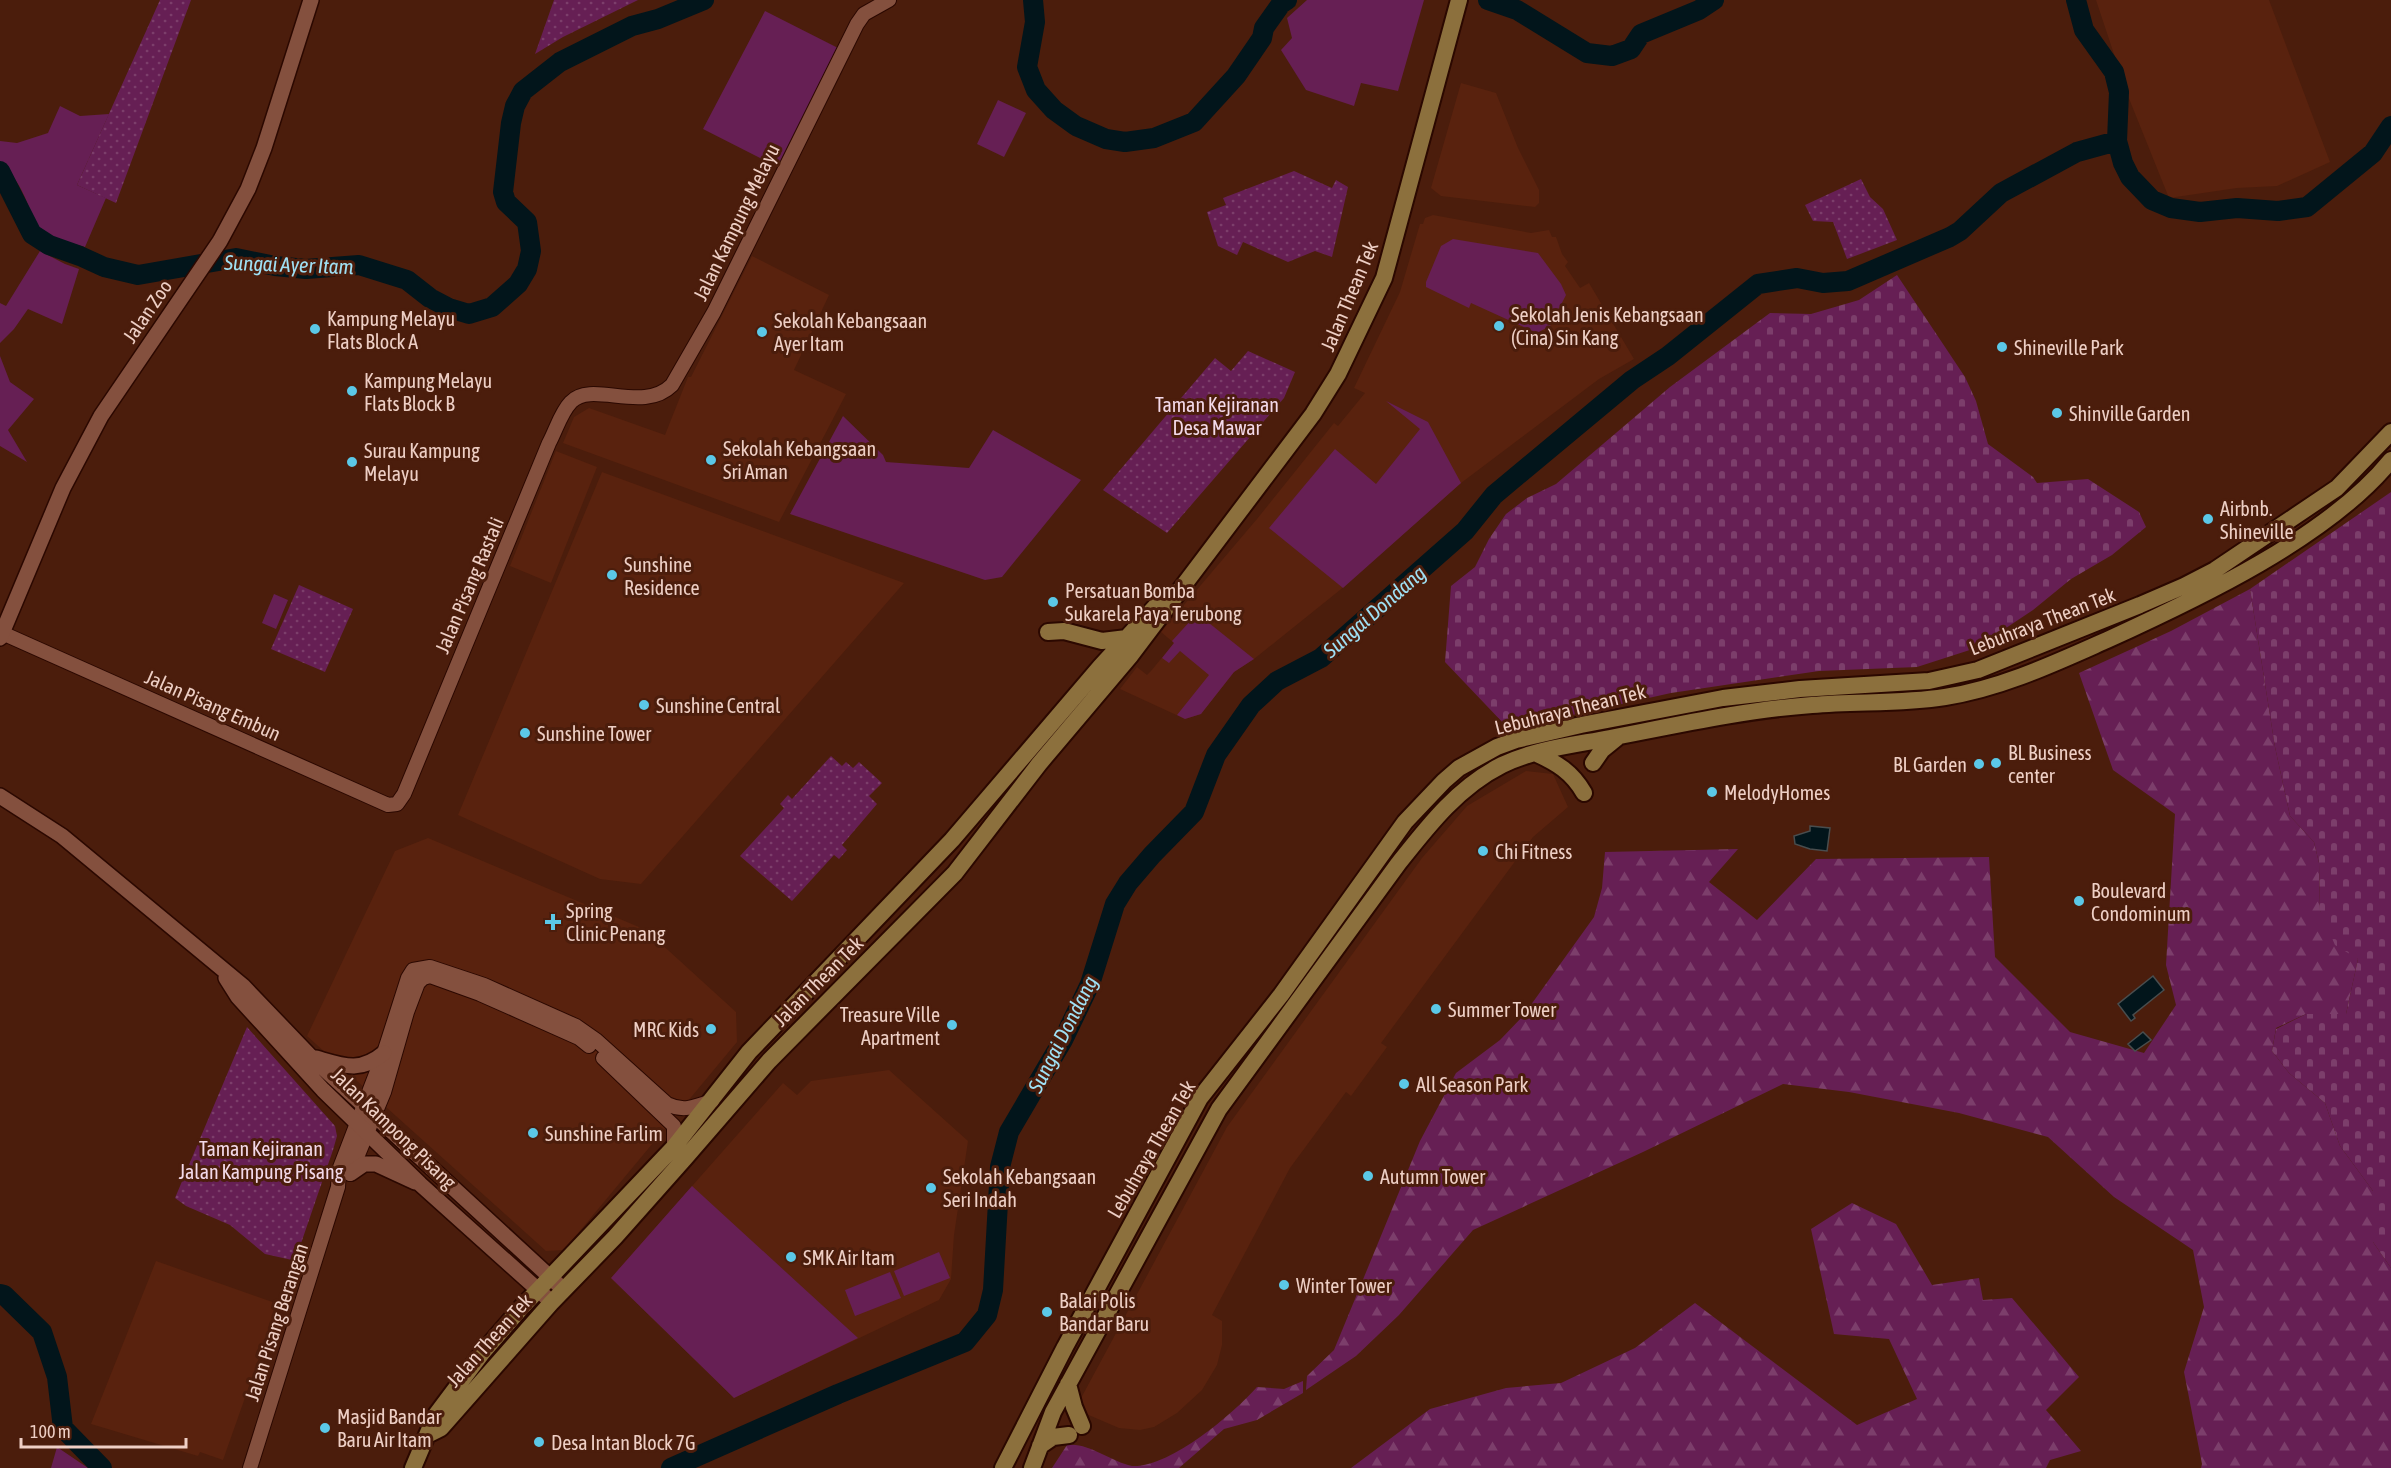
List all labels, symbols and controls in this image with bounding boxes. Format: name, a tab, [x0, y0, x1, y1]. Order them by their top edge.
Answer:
street label: Jalan Kampung Melayu	[688, 140, 784, 304]
street label: Jalan Thean Tek	[1316, 237, 1383, 354]
water label: Sungai Ayer Itam	[223, 250, 354, 278]
street label: Jalan Zoo	[118, 275, 176, 347]
place label: Sekolah Jenis Kebangsaan (Cina) Sin Kang	[1511, 303, 1704, 349]
place label: Kampung Melayu Flats Block A	[327, 307, 455, 353]
place label: Sekolah Kebangsaan Ayer Itam	[774, 309, 927, 355]
marker: Sekolah Jenis Kebangsaan (Cina) Sin Kang	[1492, 319, 1506, 333]
marker: Kampung Melayu Flats Block A	[308, 322, 322, 336]
marker: Sekolah Kebangsaan Ayer Itam	[755, 325, 769, 339]
place label: Shineville Park	[2014, 336, 2124, 359]
marker: Shineville Park	[1995, 340, 2009, 354]
place label: Kampung Melayu Flats Block B	[364, 369, 492, 415]
marker: Kampung Melayu Flats Block B	[345, 384, 359, 398]
park label: Taman Kejiranan Desa Mawar	[1155, 393, 1279, 439]
place label: Shinville Garden	[2069, 402, 2191, 425]
marker: Shinville Garden	[2050, 406, 2064, 420]
place label: Sekolah Kebangsaan Sri Aman	[723, 437, 876, 483]
place label: Surau Kampung Melayu	[364, 439, 480, 485]
marker: Sekolah Kebangsaan Sri Aman	[704, 453, 718, 467]
marker: Surau Kampung Melayu	[345, 455, 359, 469]
place label: Airbnb. Shineville	[2220, 497, 2294, 543]
marker: Airbnb. Shineville	[2201, 512, 2215, 526]
street label: Jalan Pisang Rastali	[430, 514, 508, 656]
place label: Sunshine Residence	[624, 553, 699, 599]
water label: Sungai Dondang	[1317, 560, 1430, 663]
marker: Sunshine Residence	[605, 568, 619, 582]
place label: Persatuan Bomba Sukarela Paya Terubong	[1065, 579, 1242, 625]
street label: Lebuhraya Thean Tek	[1966, 582, 2119, 659]
marker: Persatuan Bomba Sukarela Paya Terubong	[1046, 595, 1060, 609]
street label: Jalan Pisang Embun	[142, 665, 284, 745]
street label: Lebuhraya Thean Tek	[1492, 679, 1648, 739]
place label: Sunshine Central	[656, 694, 781, 717]
marker: Sunshine Central	[637, 698, 651, 712]
place label: Sunshine Tower	[537, 722, 652, 745]
marker: Sunshine Tower	[518, 726, 532, 740]
place label: BL Business center	[2008, 741, 2092, 787]
place label: BL Garden	[1893, 753, 1967, 776]
marker: BL Business center	[1989, 756, 2003, 770]
marker: BL Garden	[1972, 757, 1986, 771]
place label: MelodyHomes	[1724, 781, 1830, 804]
marker: MelodyHomes	[1705, 785, 1719, 799]
place label: Chi Fitness	[1495, 840, 1572, 863]
marker: Chi Fitness	[1476, 844, 1490, 858]
place label: Boulevard Condominum	[2091, 879, 2191, 925]
marker: Boulevard Condominum	[2072, 894, 2086, 908]
place label: Spring Clinic Penang	[566, 899, 666, 945]
marker: Spring Clinic Penang	[544, 913, 562, 931]
street label: Jalan Thean Tek	[768, 931, 868, 1031]
water label: Sungai Dondang	[1022, 972, 1102, 1097]
place label: Summer Tower	[1448, 998, 1557, 1021]
marker: Summer Tower	[1429, 1002, 1443, 1016]
place label: Treasure Ville Apartment	[840, 1003, 940, 1049]
place label: MRC Kids	[633, 1018, 699, 1041]
marker: Treasure Ville Apartment	[945, 1018, 959, 1032]
marker: MRC Kids	[704, 1022, 718, 1036]
street label: Jalan Kampong Pisang	[327, 1063, 461, 1194]
place label: All Season Park	[1416, 1073, 1528, 1096]
street label: Lebuhraya Thean Tek	[1102, 1076, 1200, 1222]
marker: All Season Park	[1397, 1077, 1411, 1091]
place label: Sunshine Farlim	[545, 1122, 663, 1145]
marker: Sunshine Farlim	[526, 1126, 540, 1140]
park label: Taman Kejiranan Jalan Kampung Pisang	[179, 1137, 344, 1183]
place label: Sekolah Kebangsaan Seri Indah	[943, 1165, 1096, 1211]
place label: Autumn Tower	[1380, 1165, 1486, 1188]
marker: Autumn Tower	[1361, 1169, 1375, 1183]
marker: Sekolah Kebangsaan Seri Indah	[924, 1181, 938, 1195]
street label: Jalan Pisang Berangan	[240, 1240, 312, 1404]
place label: SMK Air Itam	[803, 1246, 895, 1269]
marker: SMK Air Itam	[784, 1250, 798, 1264]
place label: Winter Tower	[1296, 1274, 1393, 1297]
marker: Winter Tower	[1277, 1278, 1291, 1292]
street label: Jalan Thean Tek	[441, 1289, 537, 1391]
place label: Balai Polis Bandar Baru	[1059, 1289, 1149, 1335]
marker: Balai Polis Bandar Baru	[1040, 1305, 1054, 1319]
place label: Masjid Bandar Baru Air Itam	[337, 1405, 442, 1451]
scale bar	[21, 1411, 186, 1449]
text: 100 m	[30, 1421, 71, 1442]
marker: Masjid Bandar Baru Air Itam	[318, 1421, 332, 1435]
place label: Desa Intan Block 7G	[551, 1431, 696, 1454]
marker: Desa Intan Block 7G	[532, 1435, 546, 1449]

